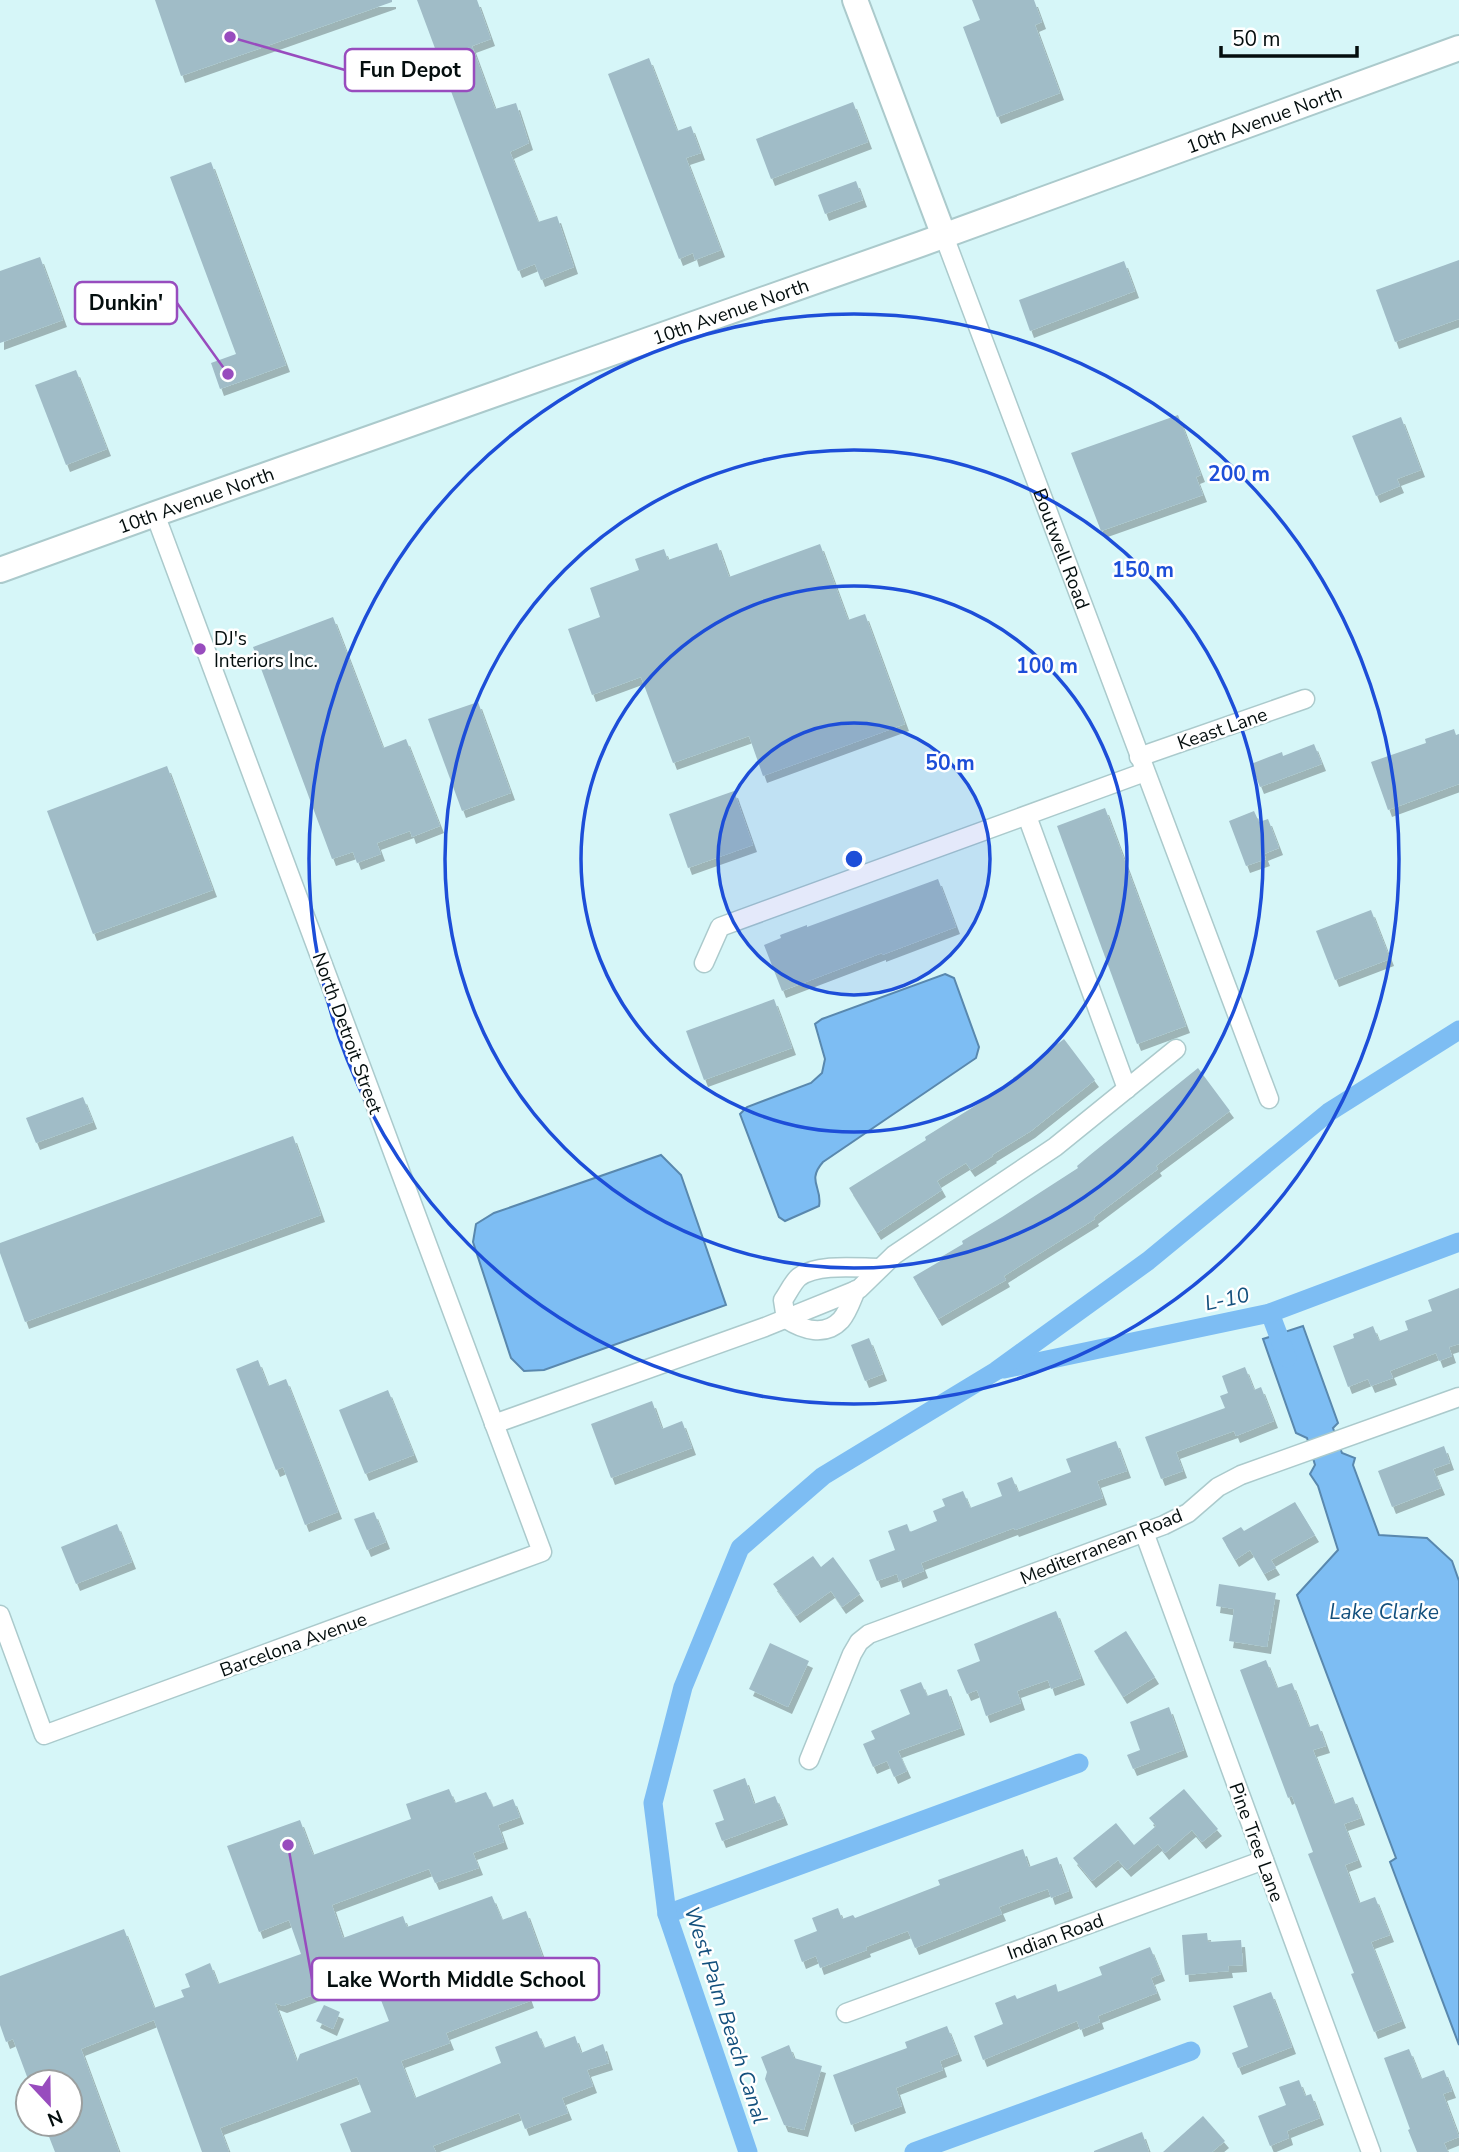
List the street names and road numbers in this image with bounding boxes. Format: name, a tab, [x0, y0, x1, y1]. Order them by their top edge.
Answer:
street label: 10th Avenue North	[1183, 80, 1346, 160]
street label: 10th Avenue North	[649, 273, 813, 352]
street label: 10th Avenue North	[114, 461, 278, 540]
street label: Boutwell Road	[1026, 485, 1095, 613]
street label: Keast Lane	[1174, 701, 1271, 756]
street label: North Detroit Street	[306, 949, 388, 1118]
street label: Mediterranean Road	[1016, 1502, 1186, 1591]
street label: Barcelona Avenue	[216, 1606, 371, 1684]
street label: Pine Tree Lane	[1222, 1779, 1290, 1906]
street label: Indian Road	[1003, 1907, 1107, 1966]

